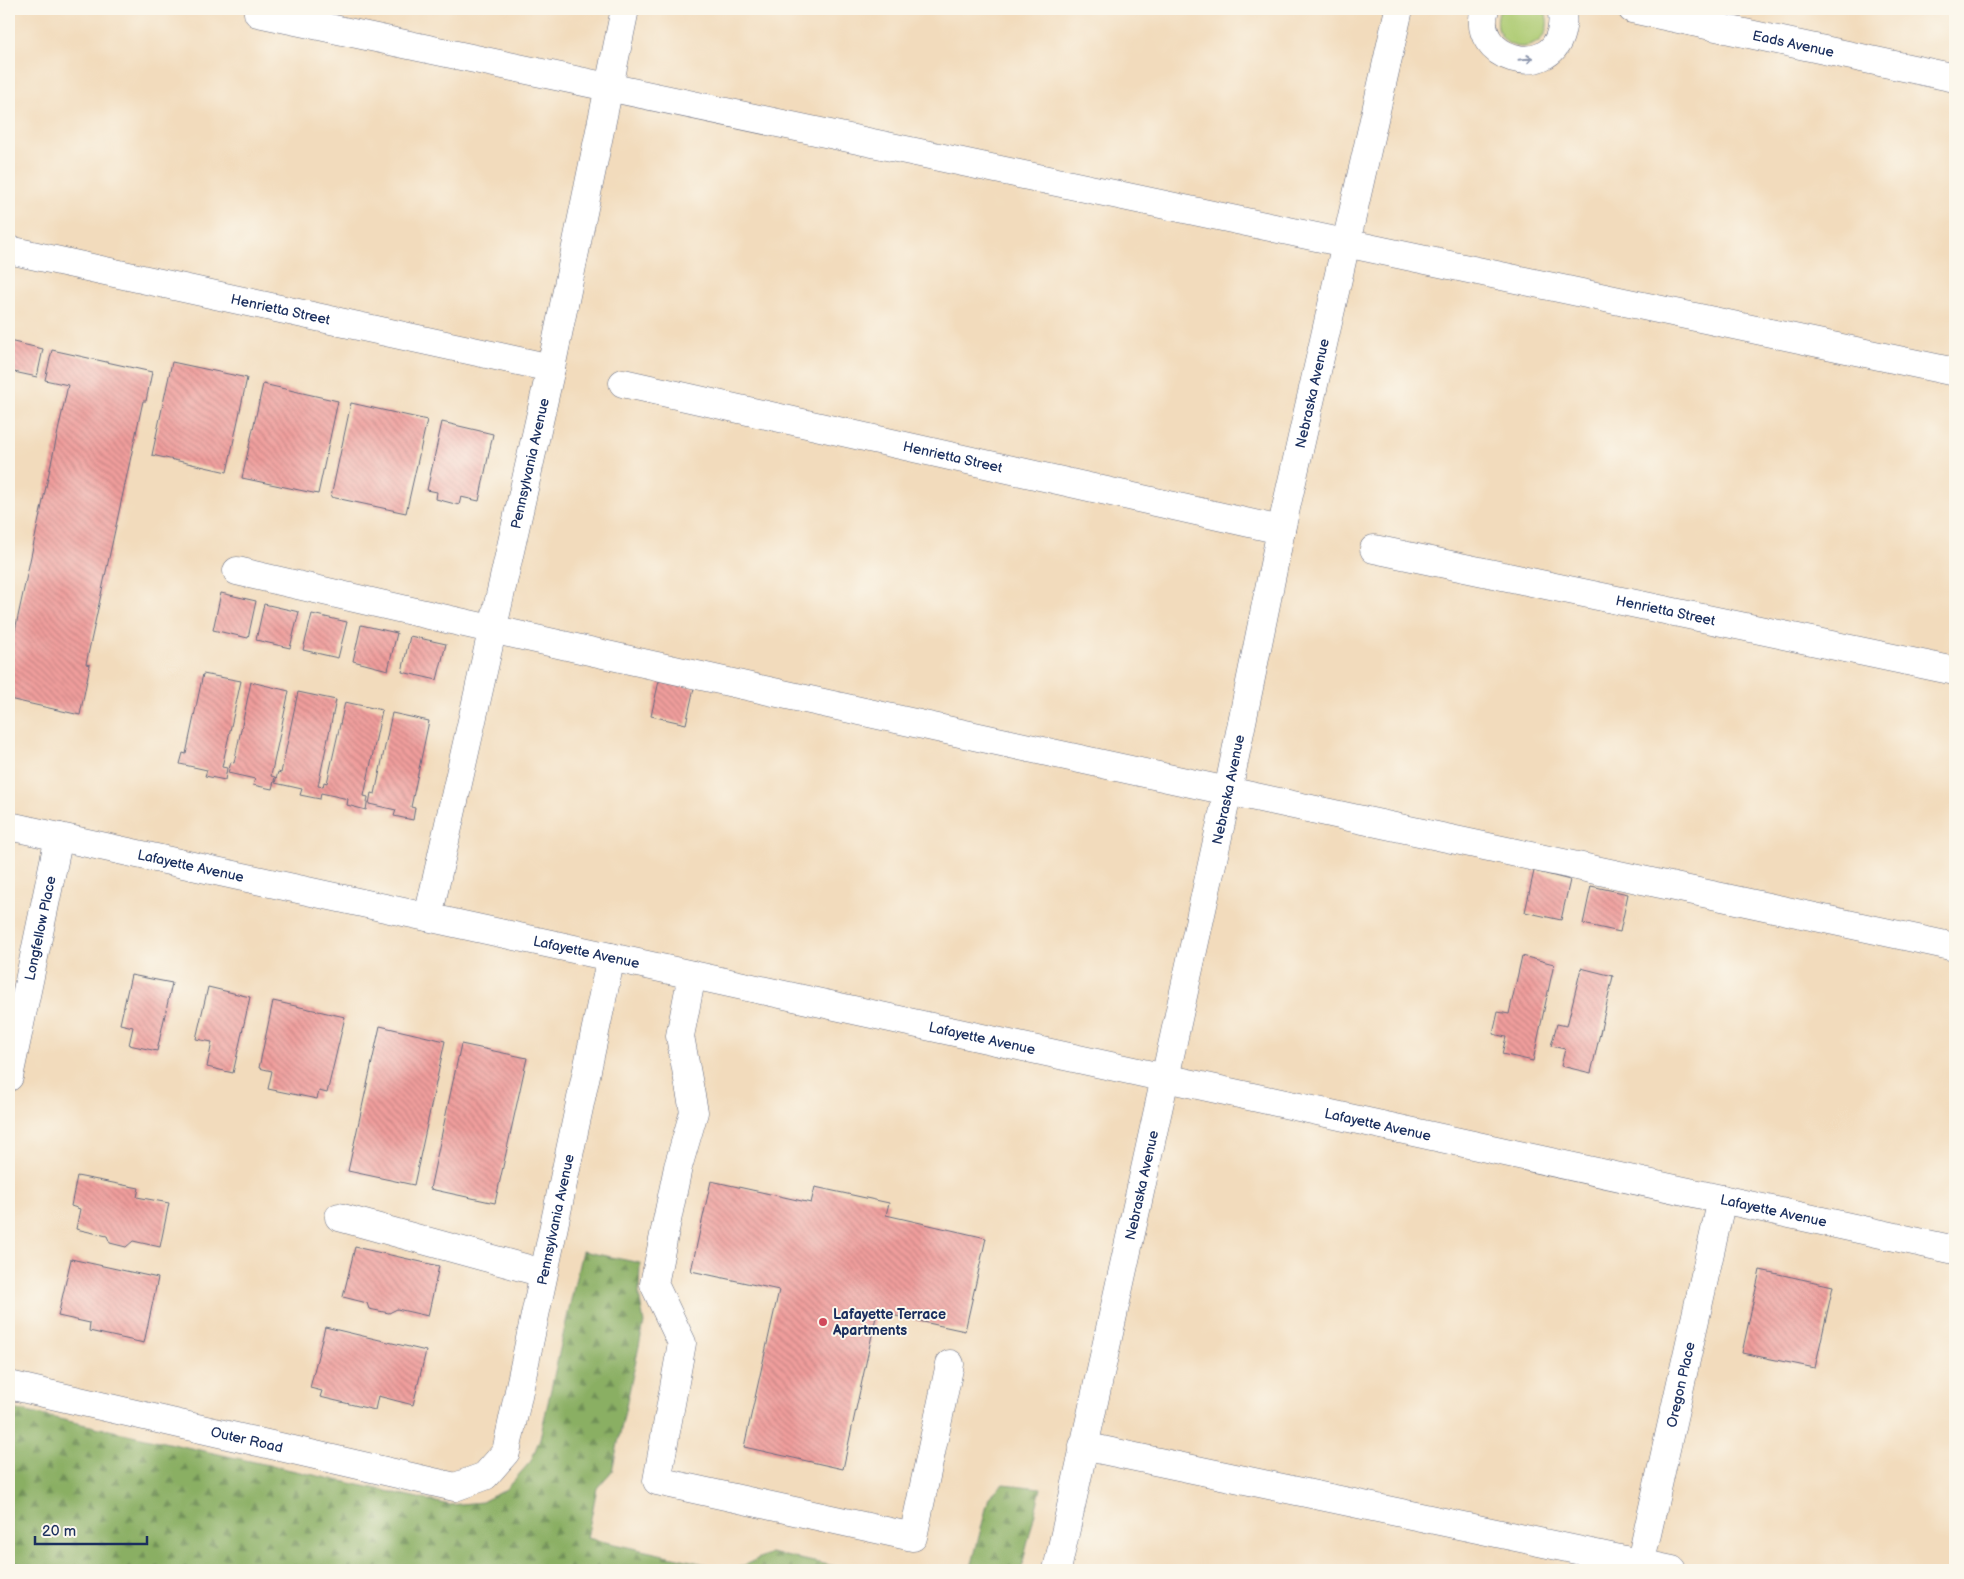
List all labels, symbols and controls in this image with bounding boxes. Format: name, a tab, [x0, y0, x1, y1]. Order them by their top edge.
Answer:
street label: Eads Avenue	[1751, 27, 1836, 61]
one-way arrow	[1518, 54, 1534, 64]
street label: Henrietta Street	[229, 291, 332, 329]
street label: Nebraska Avenue	[1292, 337, 1333, 450]
street label: Pennsylvania Avenue	[507, 396, 553, 530]
street label: Henrietta Street	[901, 438, 1005, 477]
street label: Henrietta Street	[1614, 592, 1718, 630]
street label: Nebraska Avenue	[1209, 733, 1248, 846]
street label: Lafayette Avenue	[136, 846, 245, 886]
street label: Longfellow Place	[21, 874, 60, 982]
street label: Lafayette Avenue	[532, 932, 641, 972]
street label: Lafayette Avenue	[927, 1019, 1037, 1058]
street label: Lafayette Avenue	[1323, 1105, 1433, 1145]
street label: Nebraska Avenue	[1122, 1129, 1162, 1242]
street label: Pennsylvania Avenue	[534, 1153, 578, 1287]
street label: Lafayette Avenue	[1719, 1191, 1828, 1231]
place label: Lafayette Terrace Apartments	[832, 1306, 946, 1339]
marker: Lafayette Terrace Apartments	[817, 1316, 829, 1328]
street label: Oregon Place	[1663, 1340, 1699, 1429]
street label: Outer Road	[209, 1423, 284, 1456]
scale bar	[35, 1514, 148, 1546]
text: 20 m	[42, 1522, 76, 1541]

